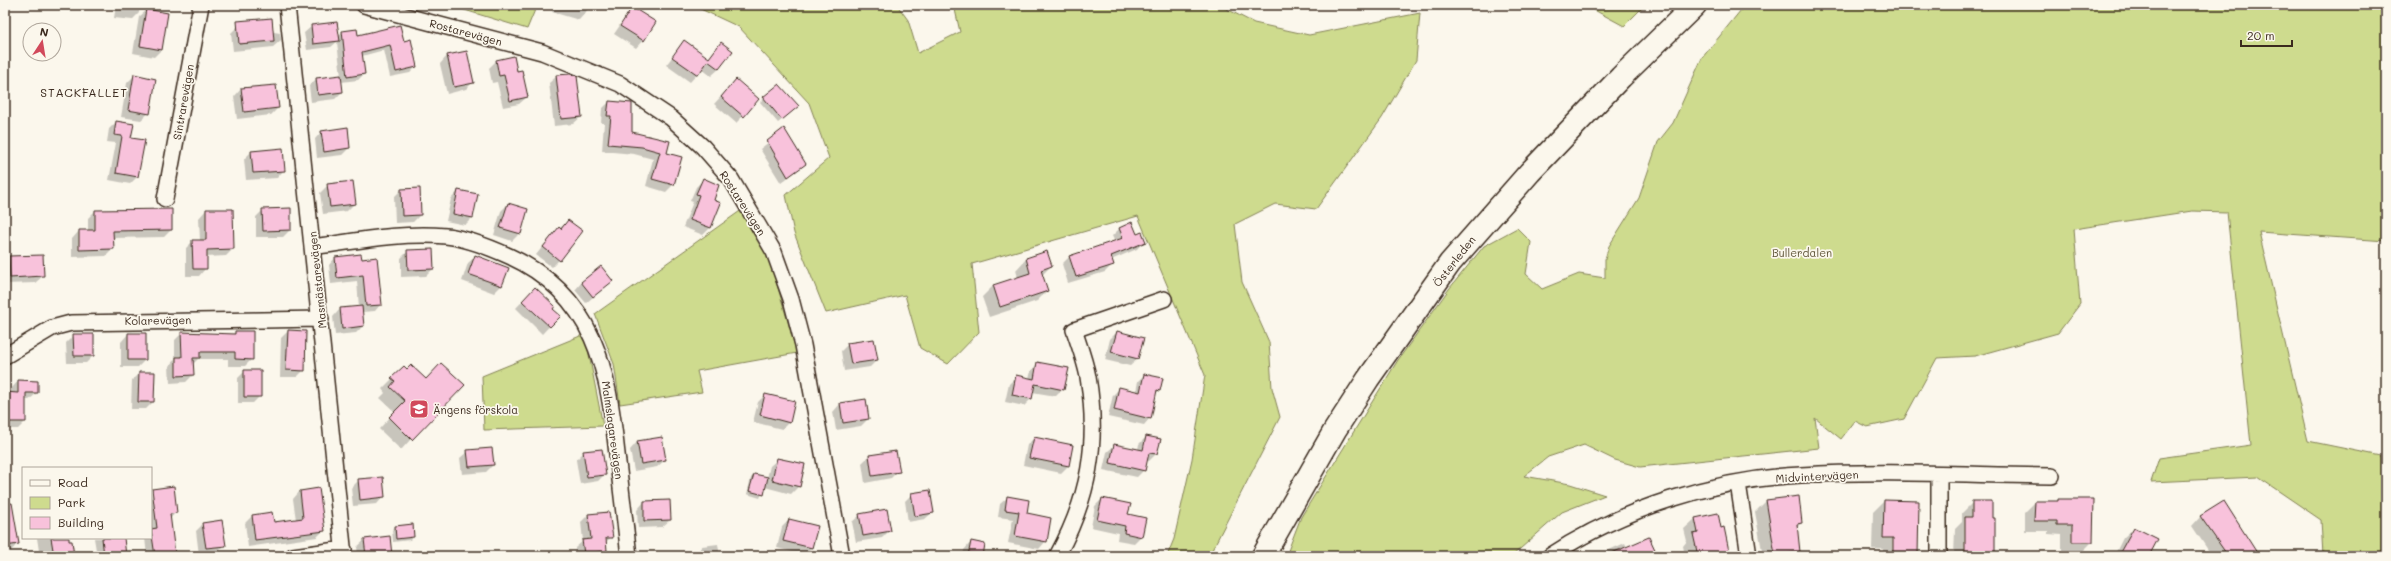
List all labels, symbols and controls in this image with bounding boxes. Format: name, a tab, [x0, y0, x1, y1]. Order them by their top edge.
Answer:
street label: Rostarevägen	[428, 15, 504, 49]
north arrow	[22, 22, 62, 62]
scale bar	[2241, 22, 2292, 48]
text: N	[39, 24, 50, 40]
text: 20 m	[2247, 27, 2275, 43]
street label: Sintrarevägen	[169, 63, 197, 141]
district label: STACKFALLET	[40, 84, 128, 100]
street label: Rostarevägen	[716, 168, 770, 238]
street label: Masmästarevägen	[304, 231, 330, 329]
street label: Österleden	[1429, 232, 1479, 290]
park label: Bullerdalen	[1772, 245, 1832, 260]
street label: Kolarevägen	[125, 312, 191, 328]
street label: Malmslagarevägen	[599, 380, 627, 480]
school or university icon: Ängens förskola	[408, 398, 430, 420]
place label: Ängens förskola	[433, 402, 518, 417]
street label: Midvintervägen	[1775, 466, 1859, 486]
legend	[22, 467, 152, 539]
text: Road	[58, 474, 88, 490]
text: Park	[58, 494, 85, 510]
text: Building	[58, 514, 104, 530]

